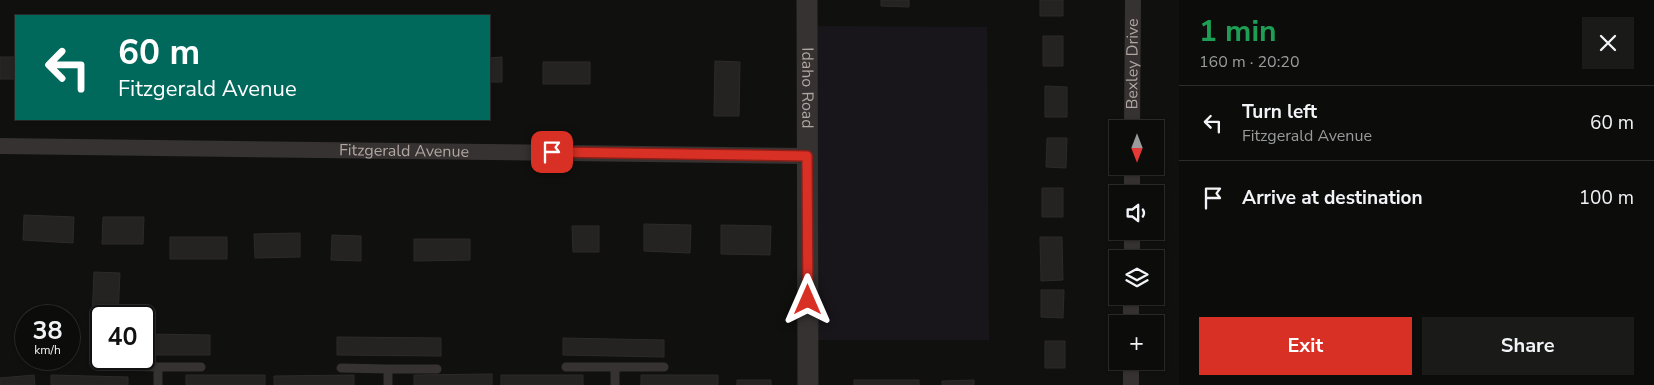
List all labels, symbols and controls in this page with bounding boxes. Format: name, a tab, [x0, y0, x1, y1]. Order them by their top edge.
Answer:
text: 1 min	[1199, 11, 1277, 52]
button: close	[1582, 17, 1634, 69]
street label: Bexley Drive	[1121, 18, 1144, 110]
text: 60 m	[118, 29, 200, 76]
icon: left	[35, 35, 100, 100]
street label: Idaho Road	[796, 47, 818, 129]
text: 160 m · 20:20	[1199, 51, 1300, 73]
text: Fitzgerald Avenue	[118, 74, 297, 104]
text: Turn left	[1242, 99, 1317, 125]
icon: left	[1199, 109, 1227, 137]
text: 60 m	[1590, 110, 1634, 136]
north arrow	[1109, 120, 1164, 175]
map controls	[1109, 120, 1164, 370]
text: Fitzgerald Avenue	[1242, 125, 1372, 147]
pin	[531, 131, 573, 173]
icon: arrive	[538, 138, 566, 166]
street label: Fitzgerald Avenue	[339, 139, 469, 163]
icon: arrive	[1199, 184, 1227, 212]
button: sound	[1109, 185, 1164, 240]
text: Arrive at destination	[1242, 185, 1423, 211]
text: 100 m	[1579, 185, 1634, 211]
button: layers	[1109, 250, 1164, 305]
position arrow	[781, 273, 833, 325]
speed limit sign: 40	[90, 305, 155, 370]
text: 38	[32, 314, 63, 348]
button: +	[1109, 315, 1164, 370]
button: Exit	[1199, 317, 1412, 375]
button: Share	[1422, 317, 1634, 375]
text: km/h	[34, 342, 61, 358]

